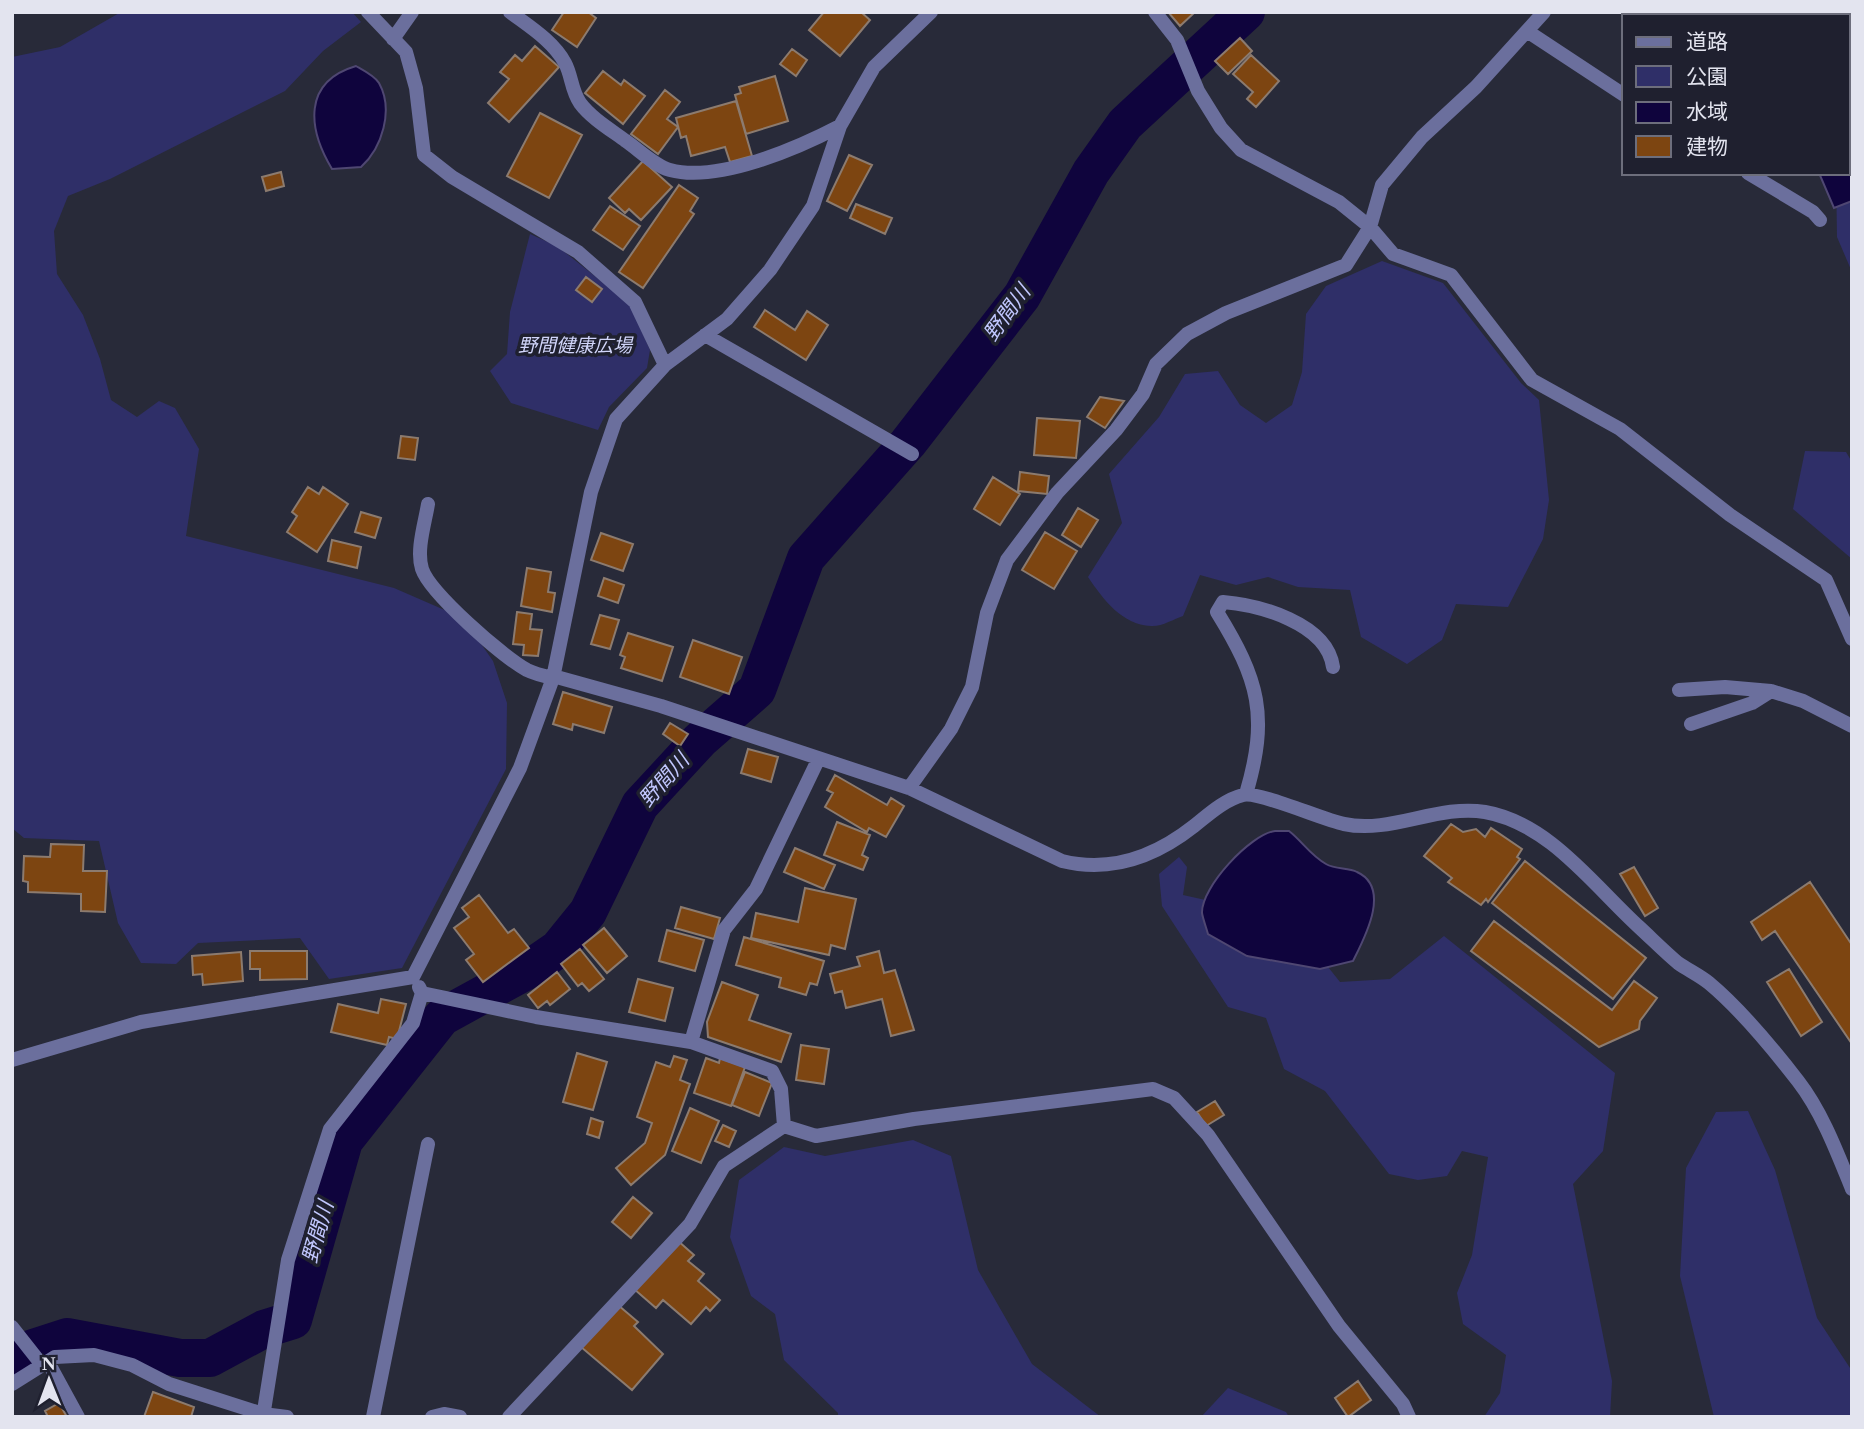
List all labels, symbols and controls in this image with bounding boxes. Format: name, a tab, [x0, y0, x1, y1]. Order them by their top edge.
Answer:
legend	[1622, 14, 1850, 175]
text: 道路	[1686, 30, 1728, 54]
text: 公園	[1686, 65, 1728, 89]
text: 水域	[1686, 100, 1728, 124]
text: 建物	[1686, 135, 1728, 159]
water label: 野間川	[979, 279, 1036, 346]
park label: 野間健康広場	[518, 335, 634, 356]
water label: 野間川	[634, 747, 695, 812]
water label: 野間川	[298, 1196, 339, 1266]
north arrow	[14, 1345, 84, 1415]
text: N	[42, 1353, 56, 1374]

